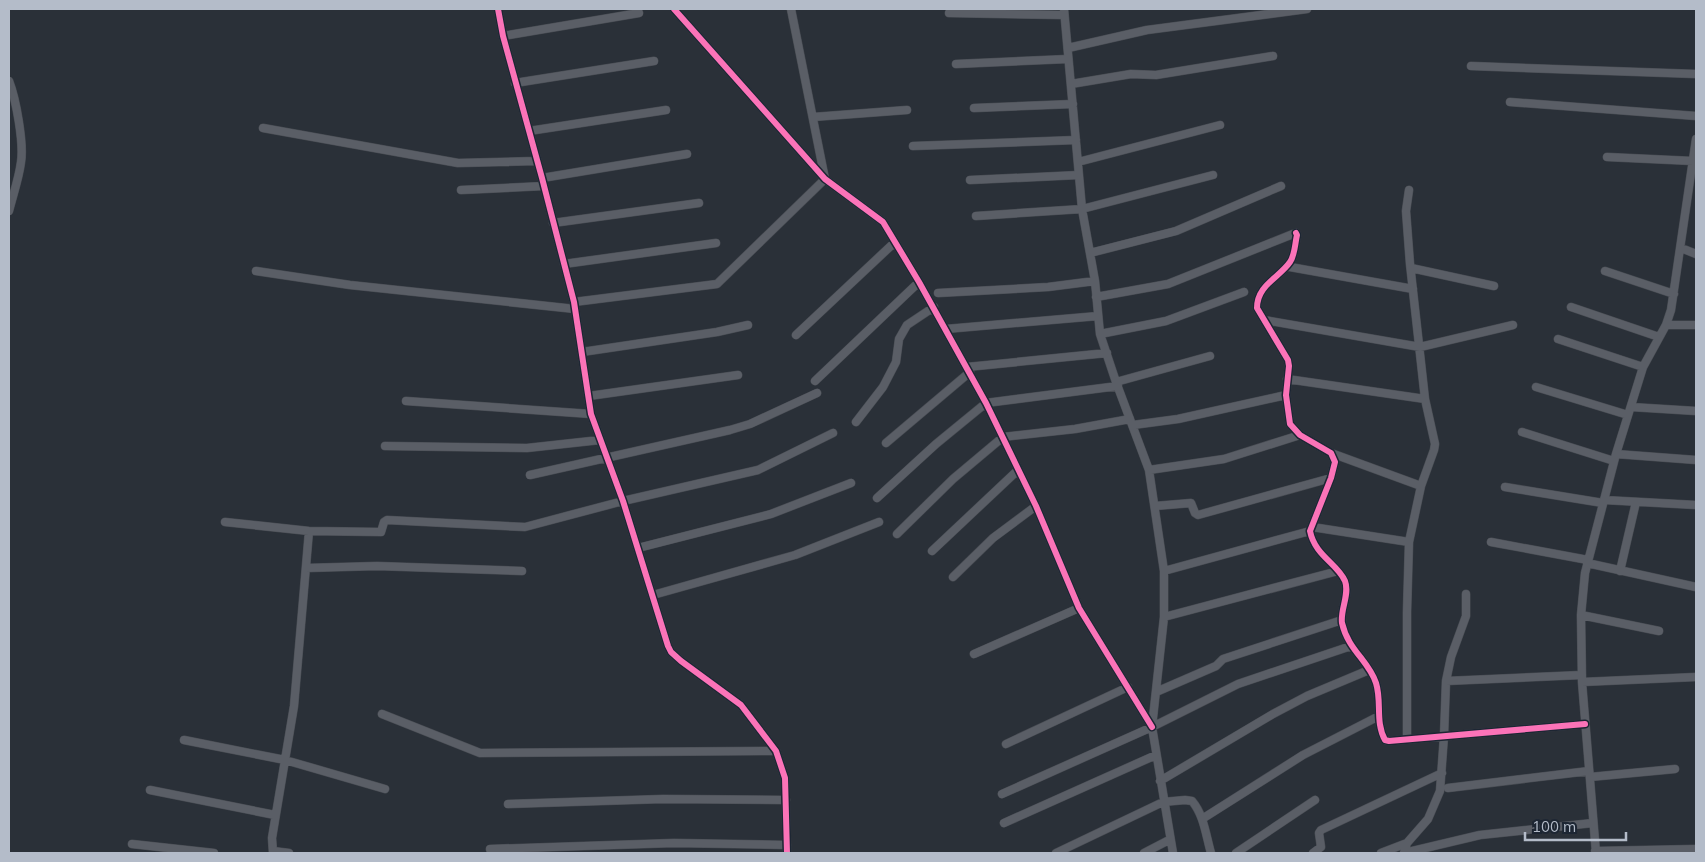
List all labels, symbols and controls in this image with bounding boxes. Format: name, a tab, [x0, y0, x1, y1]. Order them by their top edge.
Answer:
scale bar	[1525, 810, 1626, 842]
text: 100 m	[1532, 817, 1576, 836]

